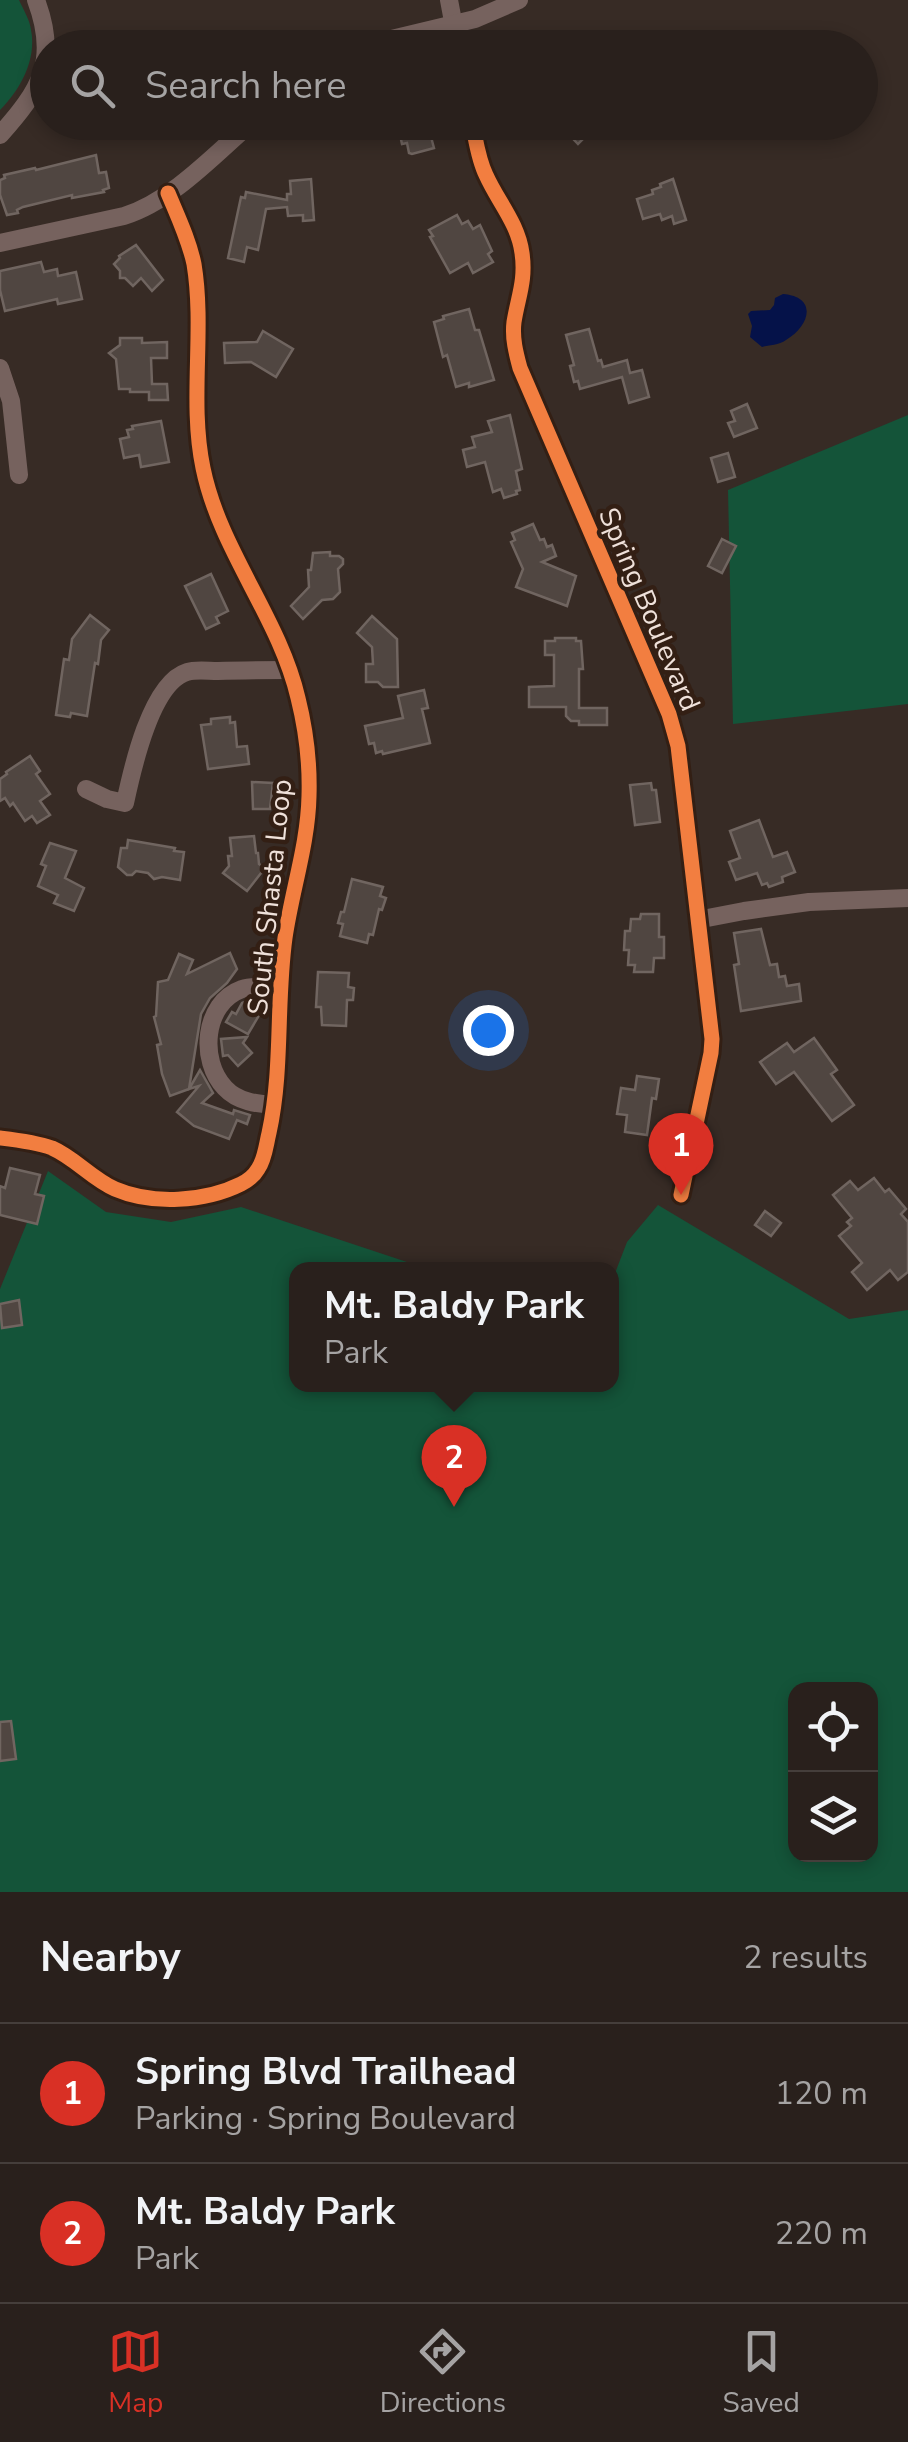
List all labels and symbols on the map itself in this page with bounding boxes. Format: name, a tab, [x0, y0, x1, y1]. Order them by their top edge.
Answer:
street label: Spring Boulevard	[589, 502, 709, 717]
street label: South Shasta Loop	[239, 777, 301, 1017]
your location	[463, 1005, 514, 1056]
pin: 1	[648, 1112, 714, 1195]
pin: 2	[422, 1424, 486, 1507]

